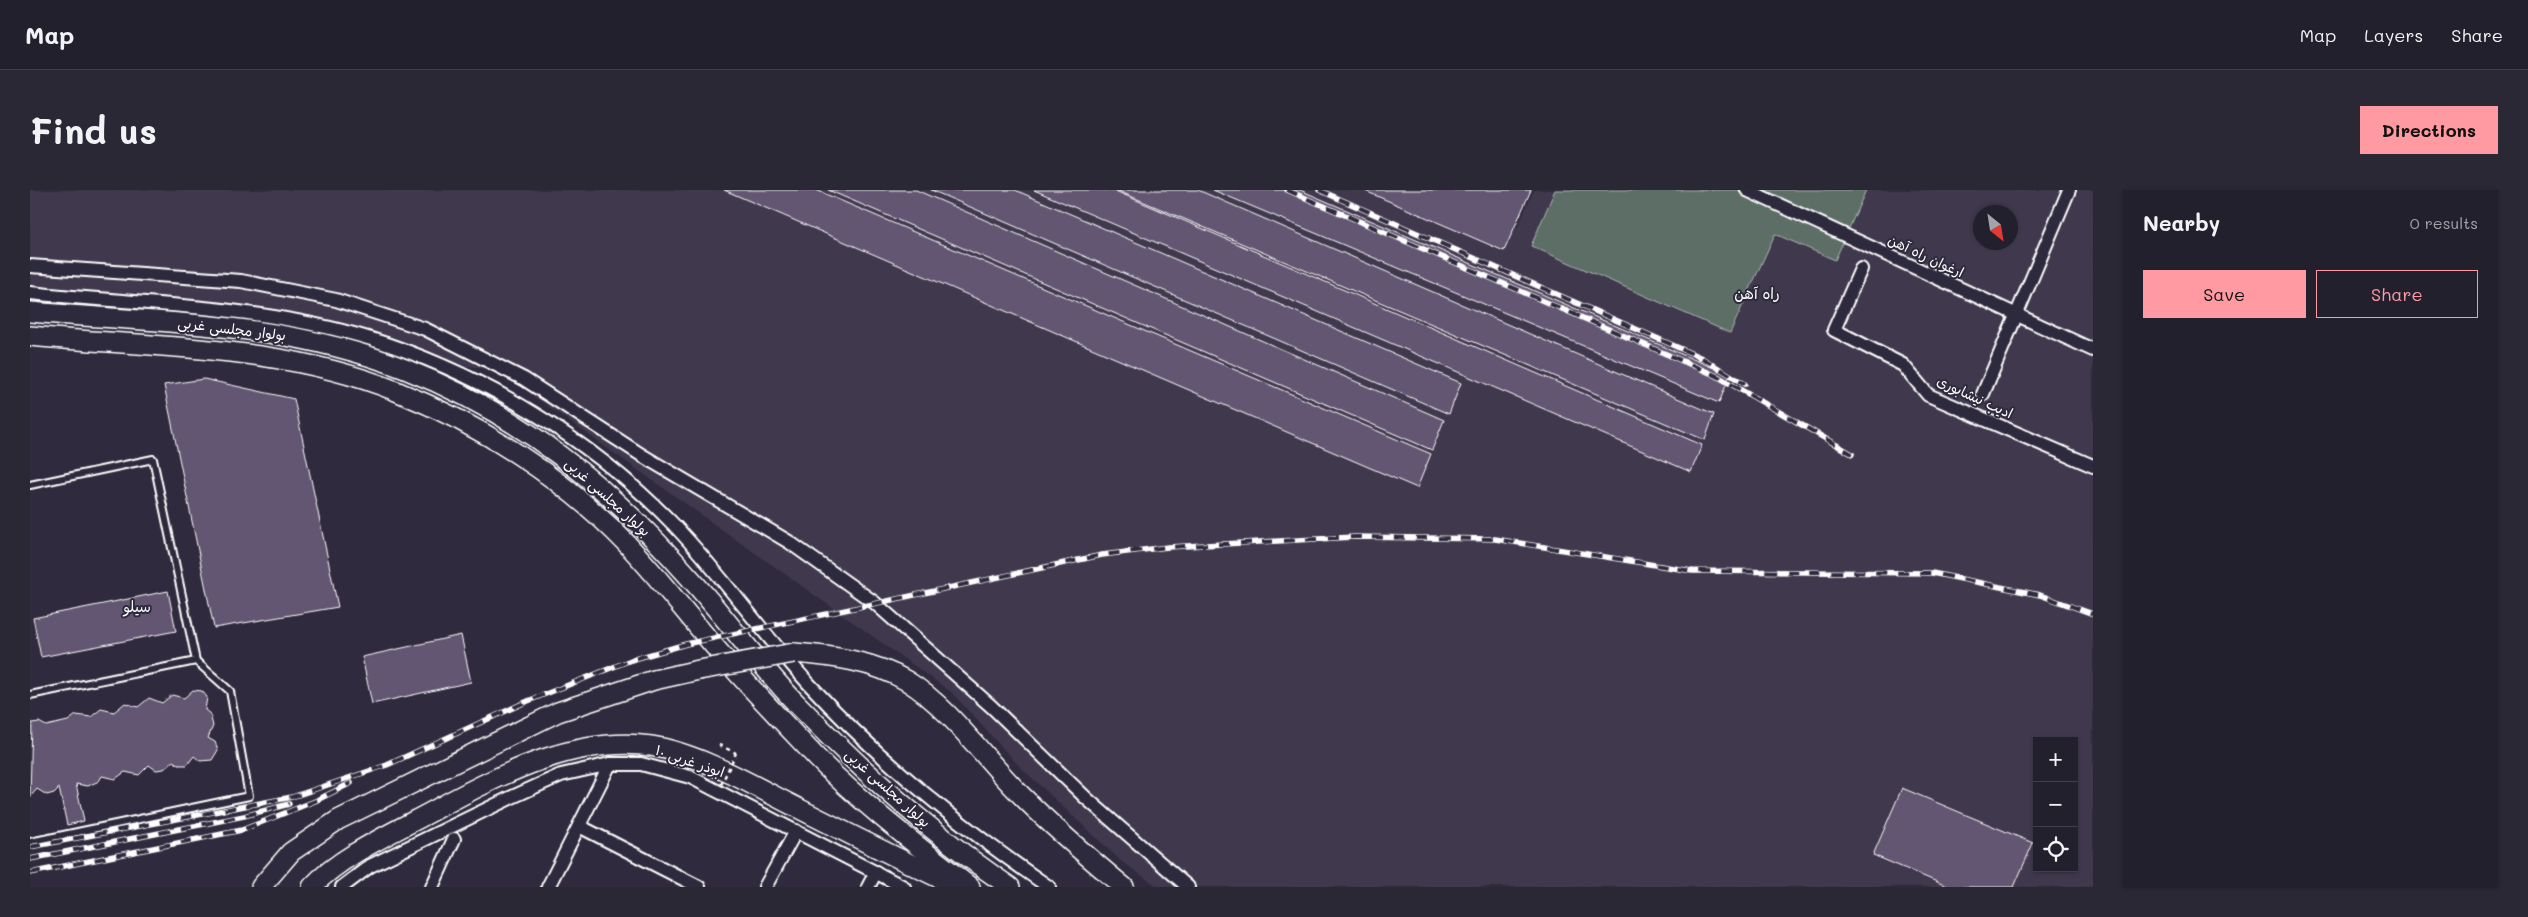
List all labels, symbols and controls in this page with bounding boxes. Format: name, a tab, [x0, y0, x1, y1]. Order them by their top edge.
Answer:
text: Map	[25, 19, 74, 50]
text: Map	[2300, 23, 2336, 47]
text: Layers	[2364, 23, 2423, 47]
text: Share	[2451, 23, 2503, 47]
button: Directions	[2360, 106, 2498, 154]
text: Find us	[30, 107, 157, 153]
north arrow	[1973, 205, 2018, 250]
text: Nearby	[2143, 209, 2220, 236]
text: 0 results	[2410, 212, 2478, 233]
street label: ارغوان راه آهن	[1885, 230, 1967, 281]
button: Save	[2143, 270, 2306, 318]
button: Share	[2316, 270, 2478, 318]
district label: راه آهن	[1734, 283, 1780, 303]
street label: بولوار مجلسی غربی	[177, 312, 287, 346]
street label: ادیب نیشابوری	[1934, 371, 2016, 422]
street label: بولوار مجلسی غربی	[561, 453, 655, 541]
district label: سیلو	[122, 596, 151, 617]
map controls	[2033, 737, 2078, 872]
button: +	[2033, 737, 2078, 782]
street label: ابوذر غربی ۱۰	[653, 740, 727, 781]
street label: بولوار مجلسی غربی	[841, 744, 935, 832]
button: −	[2033, 782, 2078, 827]
button: locate	[2033, 827, 2078, 872]

